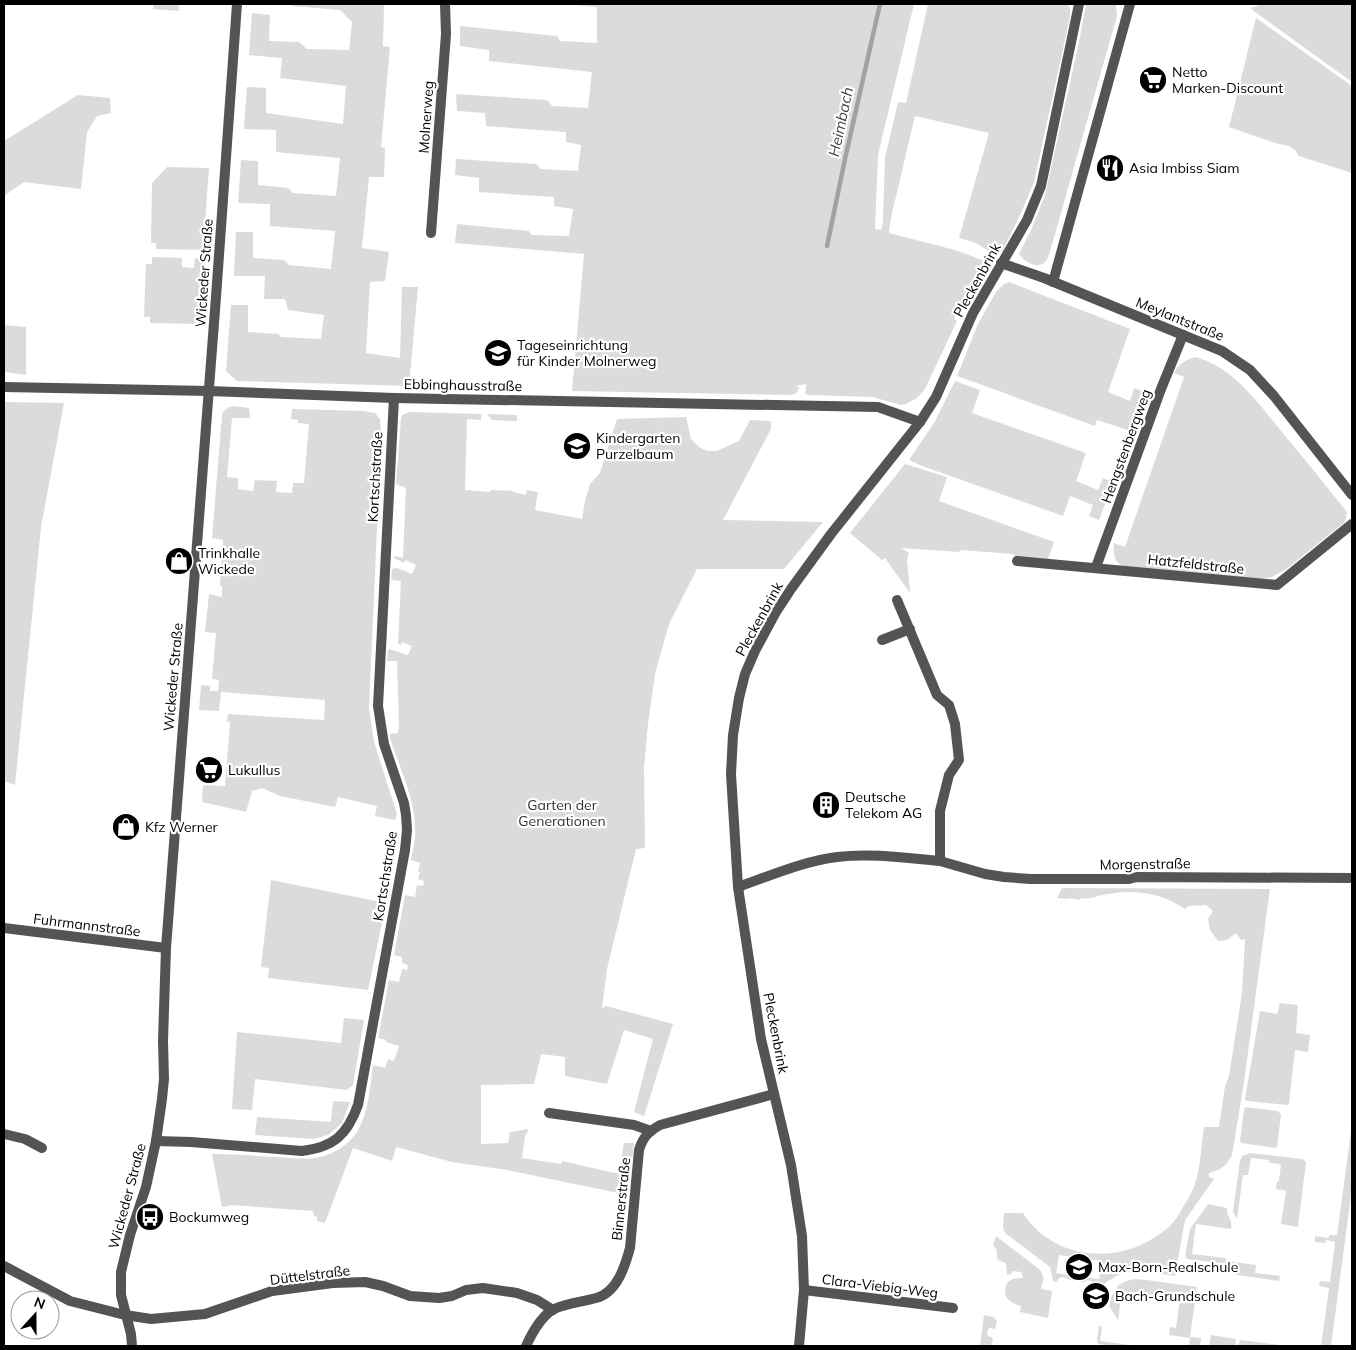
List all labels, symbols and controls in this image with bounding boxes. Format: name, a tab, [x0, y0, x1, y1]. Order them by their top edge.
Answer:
place label: Netto Marken-Discount	[1172, 63, 1283, 97]
supermarket icon: Netto Marken-Discount	[1138, 65, 1168, 95]
street label: Molnerweg	[414, 80, 438, 154]
water label: Heimbach	[824, 85, 857, 158]
restaurant icon: Asia Imbiss Siam	[1095, 153, 1125, 183]
place label: Asia Imbiss Siam	[1129, 159, 1239, 177]
street label: Wickeder Straße	[191, 218, 217, 328]
street label: Pleckenbrink	[949, 239, 1005, 320]
street label: Meylantstraße	[1133, 293, 1227, 345]
place label: Tageseinrichtung für Kinder Molnerweg	[517, 336, 657, 370]
school or university icon: Tageseinrichtung für Kinder Molnerweg	[483, 338, 513, 368]
street label: Ebbinghausstraße	[404, 375, 522, 395]
street label: Hengstenbergweg	[1097, 386, 1155, 506]
place label: Kindergarten Purzelbaum	[596, 429, 680, 463]
street label: Kortschstraße	[364, 431, 386, 523]
school or university icon: Kindergarten Purzelbaum	[562, 431, 592, 461]
place label: Trinkhalle Wickede	[198, 544, 260, 578]
shop icon: Trinkhalle Wickede	[164, 546, 194, 576]
street label: Hatzfeldstraße	[1147, 550, 1245, 578]
street label: Pleckenbrink	[731, 578, 787, 659]
street label: Wickeder Straße	[159, 622, 187, 732]
supermarket icon: Lukullus	[194, 755, 224, 785]
place label: Lukullus	[228, 761, 281, 779]
place label: Deutsche Telekom AG	[845, 788, 922, 822]
building icon: Deutsche Telekom AG	[811, 790, 841, 820]
park label: Garten der Generationen	[518, 796, 606, 830]
shop icon: Kfz Werner	[111, 812, 141, 842]
place label: Kfz Werner	[145, 818, 218, 836]
street label: Kortschstraße	[369, 830, 401, 922]
street label: Morgenstraße	[1099, 854, 1191, 874]
street label: Fuhrmannstraße	[32, 909, 142, 941]
street label: Pleckenbrink	[759, 991, 793, 1076]
street label: Wickeder Straße	[104, 1141, 150, 1251]
street label: Binnerstraße	[608, 1156, 634, 1242]
bus stop icon: Bockumweg	[135, 1202, 165, 1232]
place label: Bockumweg	[169, 1208, 249, 1226]
school or university icon: Max-Born-Realschule	[1064, 1252, 1094, 1282]
place label: Max-Born-Realschule	[1098, 1258, 1238, 1276]
street label: Düttelstraße	[269, 1261, 351, 1289]
street label: Clara-Viebig-Weg	[821, 1270, 939, 1302]
school or university icon: Bach-Grundschule	[1081, 1281, 1111, 1311]
place label: Bach-Grundschule	[1115, 1287, 1235, 1305]
north arrow	[10, 1290, 60, 1340]
text: N	[31, 1293, 48, 1313]

